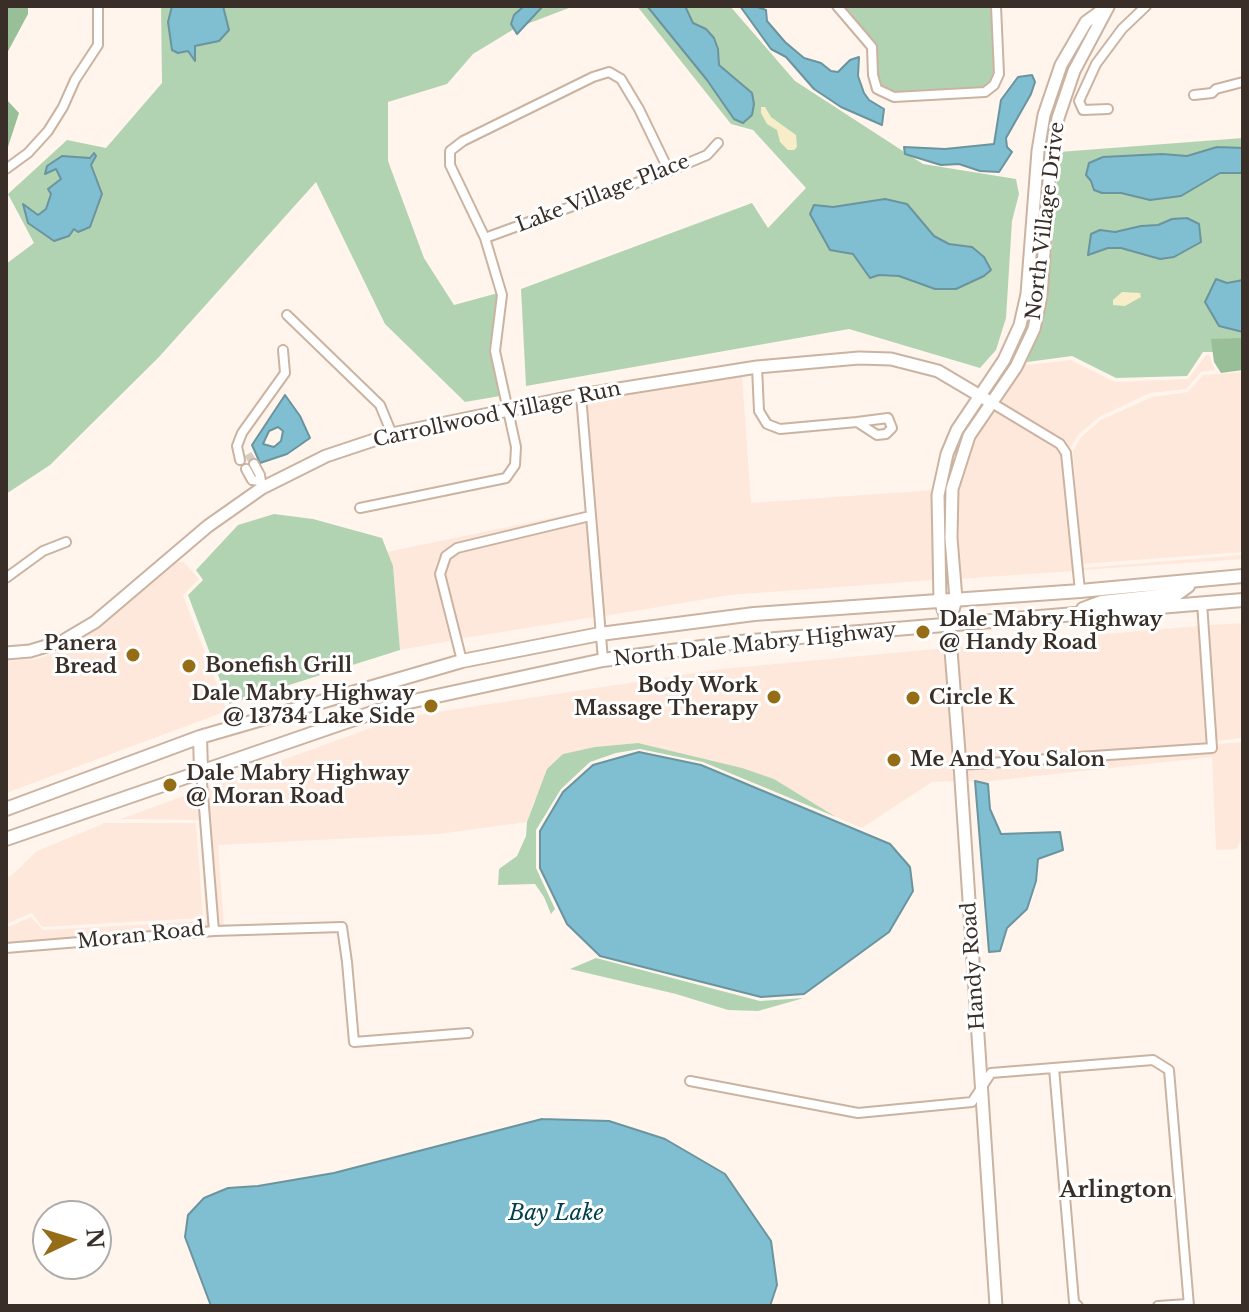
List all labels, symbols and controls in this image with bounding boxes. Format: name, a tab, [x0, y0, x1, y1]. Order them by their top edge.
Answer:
street label: North Village Drive	[1022, 120, 1070, 322]
street label: Lake Village Place	[513, 150, 693, 238]
street label: Carrollwood Village Run	[371, 377, 623, 453]
place label: Dale Mabry Highway @ Handy Road	[939, 608, 1163, 655]
street label: North Dale Mabry Highway	[612, 618, 898, 672]
marker: Dale Mabry Highway @ Handy Road	[914, 623, 932, 641]
place label: Panera Bread	[44, 632, 117, 679]
marker: Panera Bread	[124, 646, 142, 664]
place label: Bonefish Grill	[205, 654, 352, 678]
marker: Bonefish Grill	[180, 657, 198, 675]
place label: Body Work Massage Therapy	[574, 674, 758, 721]
place label: Dale Mabry Highway @ 13734 Lake Side	[191, 682, 415, 729]
place label: Circle K	[929, 686, 1014, 710]
marker: Body Work Massage Therapy	[765, 688, 783, 706]
marker: Circle K	[904, 689, 922, 707]
marker: Dale Mabry Highway @ 13734 Lake Side	[422, 697, 440, 715]
place label: Me And You Salon	[910, 748, 1105, 772]
marker: Me And You Salon	[885, 751, 903, 769]
place label: Dale Mabry Highway @ Moran Road	[186, 762, 410, 809]
marker: Dale Mabry Highway @ Moran Road	[161, 776, 179, 794]
street label: Handy Road	[958, 901, 990, 1031]
street label: Moran Road	[76, 917, 206, 955]
district label: Arlington	[1060, 1178, 1172, 1204]
north arrow	[32, 1200, 112, 1280]
water label: Bay Lake	[508, 1201, 604, 1227]
text: N	[80, 1227, 109, 1250]

